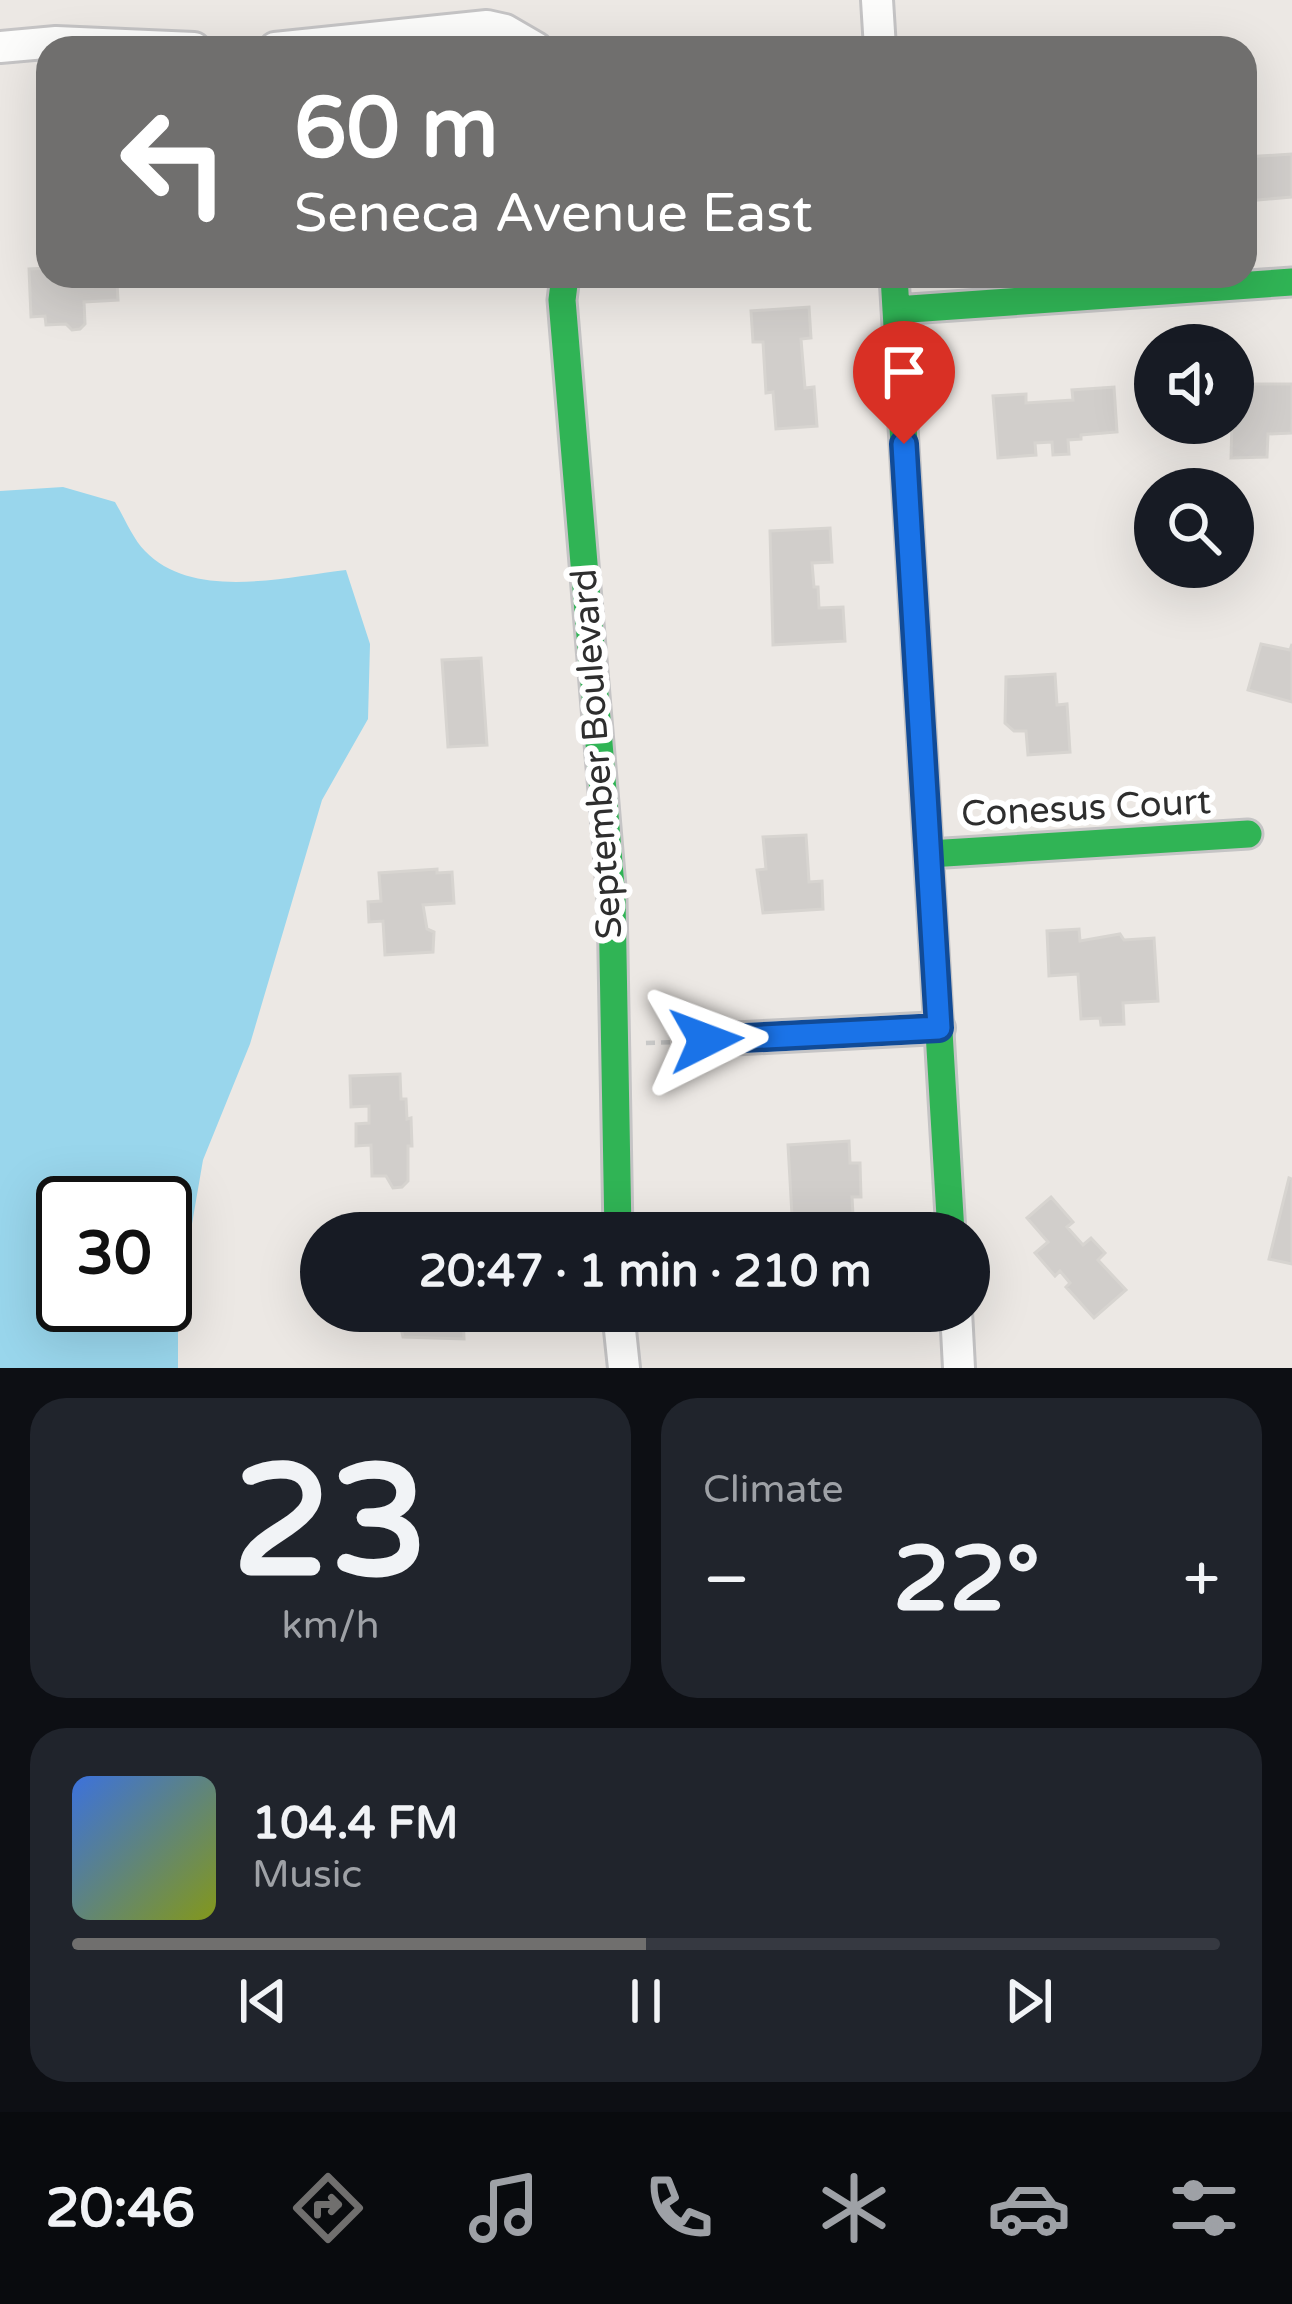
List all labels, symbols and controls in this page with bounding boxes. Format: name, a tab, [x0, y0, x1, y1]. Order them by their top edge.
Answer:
text: 60 m	[294, 79, 498, 180]
icon: left	[96, 84, 252, 240]
text: Seneca Avenue East	[294, 181, 813, 246]
pin	[853, 321, 955, 444]
map controls	[1134, 324, 1254, 588]
button: sound	[1134, 324, 1254, 444]
icon: arrive	[871, 339, 937, 405]
button: search	[1134, 468, 1254, 588]
street label: September Boulevard	[563, 567, 631, 941]
street label: Conesus Court	[960, 780, 1212, 836]
position arrow	[643, 977, 769, 1103]
speed limit sign: 30	[36, 1176, 192, 1332]
text: 20:47 · 1 min · 210 m	[419, 1245, 871, 1299]
text: 23	[233, 1430, 428, 1618]
text: Climate	[703, 1466, 843, 1513]
text: 22°	[893, 1526, 1040, 1635]
text: −	[703, 1540, 750, 1620]
text: +	[1183, 1540, 1220, 1620]
text: km/h	[281, 1602, 380, 1649]
text: 104.4 FM	[252, 1797, 458, 1851]
text: Music	[252, 1851, 362, 1898]
icon: previous	[230, 1968, 296, 2034]
icon: pause	[613, 1968, 679, 2034]
icon: next	[996, 1968, 1062, 2034]
icon: directions	[286, 2166, 370, 2250]
icon: music	[462, 2166, 546, 2250]
icon: phone	[637, 2166, 721, 2250]
icon: climate	[812, 2166, 896, 2250]
icon: car	[987, 2166, 1071, 2250]
icon: filters	[1162, 2166, 1246, 2250]
text: 20:46	[46, 2176, 195, 2241]

